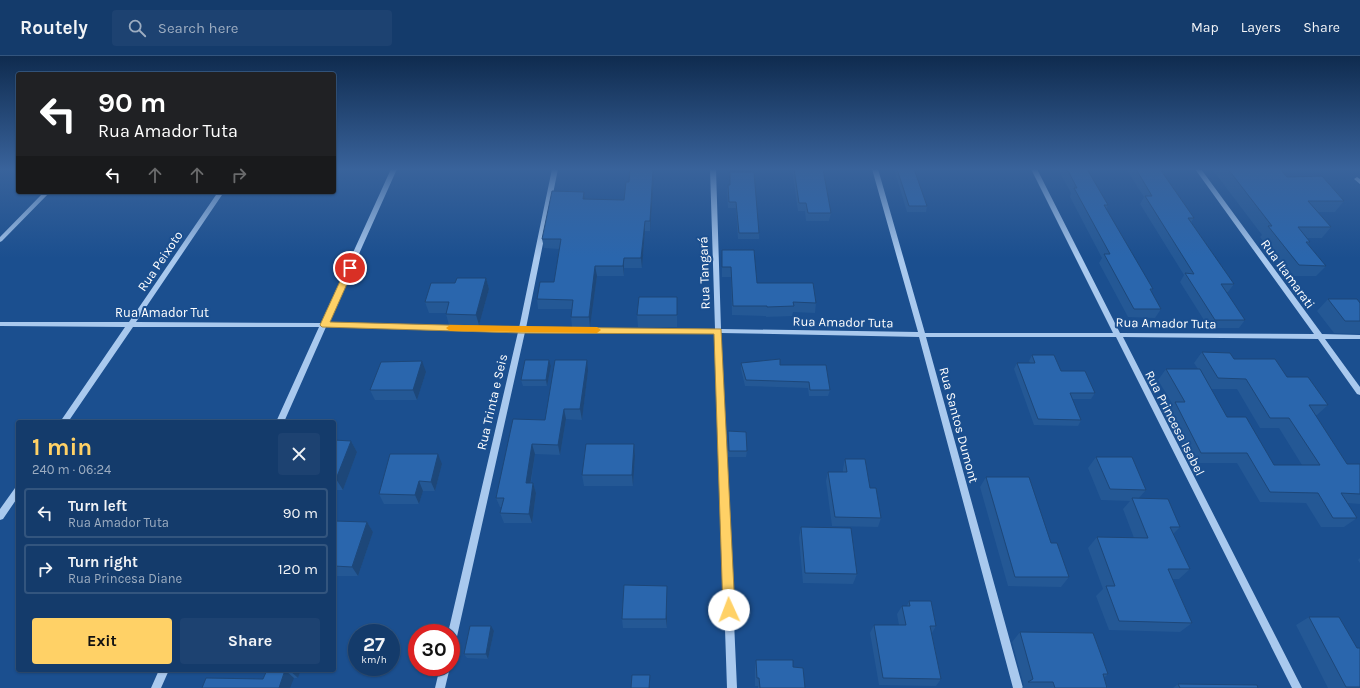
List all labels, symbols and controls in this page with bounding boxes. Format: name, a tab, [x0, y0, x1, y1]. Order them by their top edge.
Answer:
search box	[112, 10, 392, 46]
text: Routely	[20, 17, 88, 39]
icon: search	[126, 17, 148, 39]
text: Search here	[158, 19, 239, 37]
text: Map	[1191, 19, 1219, 36]
text: Layers	[1241, 19, 1281, 36]
text: Share	[1303, 19, 1340, 36]
text: 90 m	[98, 86, 166, 119]
icon: left	[32, 88, 84, 140]
text: Rua Amador Tuta	[98, 120, 238, 142]
icon: left	[102, 164, 124, 186]
icon: ahead	[144, 164, 166, 186]
icon: ahead	[186, 164, 208, 186]
icon: right	[228, 164, 250, 186]
street label: Rua Peixoto	[134, 228, 186, 294]
street label: Rua Tangará	[695, 236, 713, 310]
street label: Rua Itamarati	[1258, 237, 1318, 311]
pin	[333, 251, 367, 285]
icon: arrive	[339, 257, 361, 279]
street label: Rua Amador Tut	[115, 305, 209, 320]
street label: Rua Amador Tuta	[792, 314, 894, 330]
street label: Rua Amador Tuta	[1115, 315, 1217, 331]
street label: Rua Trinta e Seis	[474, 352, 510, 452]
street label: Rua Santos Dumont	[936, 365, 982, 485]
street label: Rua Princesa Isabel	[1142, 368, 1208, 478]
text: 1 min	[32, 433, 92, 461]
button: close	[278, 433, 320, 475]
text: 240 m · 06:24	[32, 462, 111, 477]
text: Turn left	[68, 497, 127, 515]
icon: left	[34, 502, 56, 524]
text: 90 m	[283, 504, 318, 522]
text: Rua Amador Tuta	[68, 515, 169, 530]
text: Turn right	[68, 553, 138, 571]
icon: right	[34, 558, 56, 580]
text: 120 m	[278, 560, 318, 578]
text: Rua Princesa Diane	[68, 571, 182, 586]
position arrow	[708, 589, 750, 631]
button: Exit	[32, 618, 172, 664]
button: Share	[180, 618, 320, 664]
speed limit sign: 30	[408, 624, 460, 676]
text: 27	[363, 633, 385, 656]
text: km/h	[361, 654, 387, 666]

